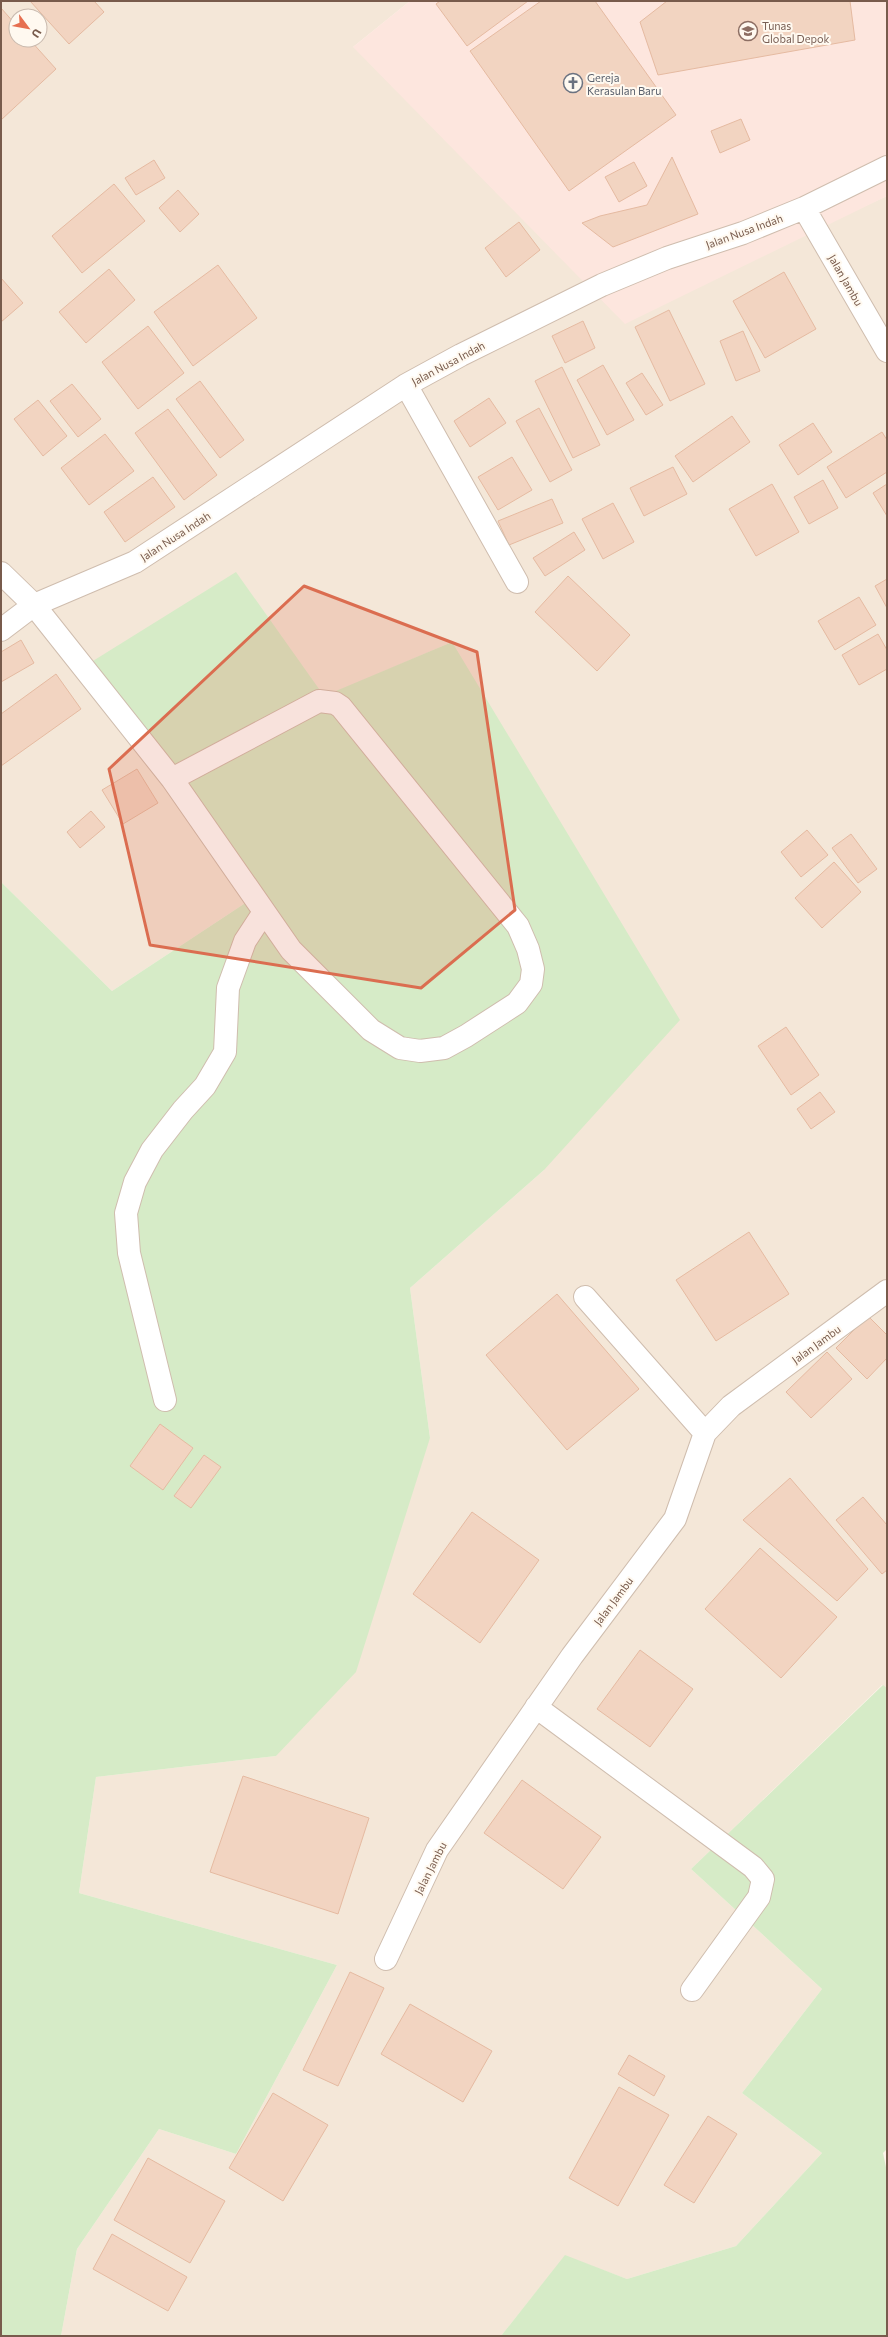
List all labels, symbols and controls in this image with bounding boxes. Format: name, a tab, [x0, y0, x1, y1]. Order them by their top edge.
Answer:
north arrow	[8, 8, 48, 48]
place label: Tunas Global Depok	[762, 19, 830, 45]
school or university icon: Tunas Global Depok	[737, 20, 759, 42]
text: U	[29, 27, 45, 40]
place label: Gereja Kerasulan Baru	[587, 71, 661, 97]
church icon: Gereja Kerasulan Baru	[562, 72, 584, 94]
street label: Jalan Nusa Indah	[704, 211, 785, 252]
street label: Jalan Jambu	[825, 252, 866, 308]
street label: Jalan Nusa Indah	[409, 338, 487, 389]
street label: Jalan Nusa Indah	[137, 508, 213, 564]
street label: Jalan Jambu	[789, 1322, 844, 1367]
street label: Jalan Jambu	[591, 1574, 636, 1628]
street label: Jalan Jambu	[411, 1840, 450, 1897]

